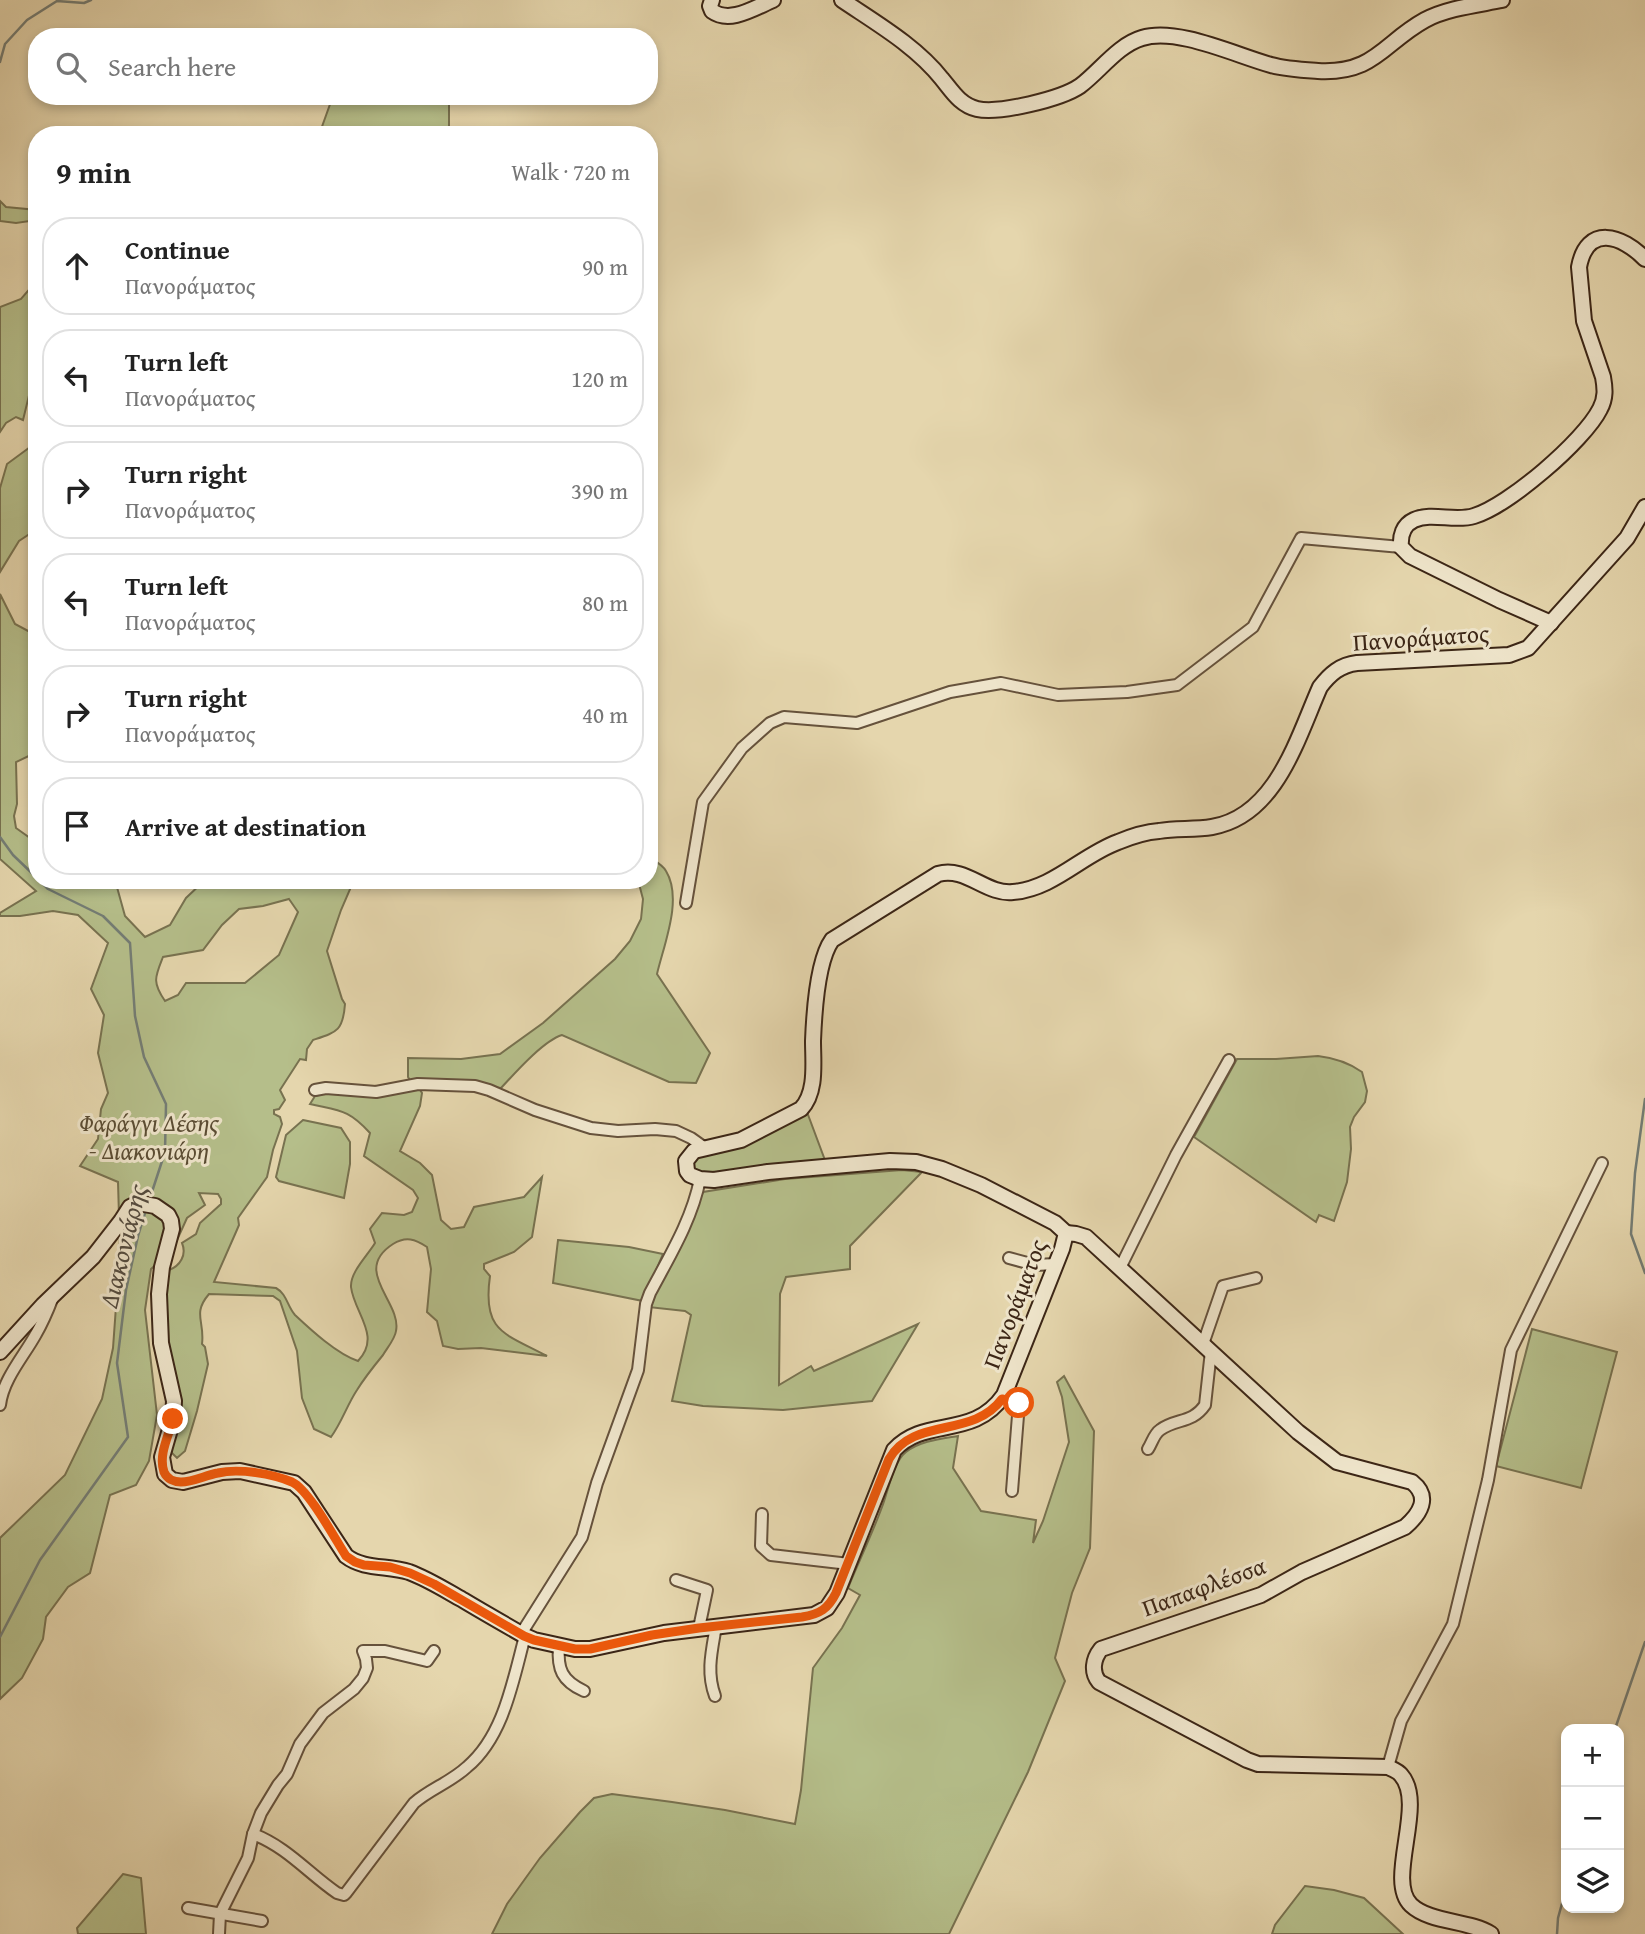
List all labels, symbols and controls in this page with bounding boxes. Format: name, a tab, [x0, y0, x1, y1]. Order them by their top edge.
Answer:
search box	[28, 28, 658, 105]
text: Search here	[108, 47, 236, 86]
icon: search	[52, 48, 90, 86]
text: 9 min	[56, 150, 131, 194]
text: Walk · 720 m	[511, 155, 630, 188]
text: Continue	[125, 230, 230, 269]
icon: ahead	[58, 247, 96, 285]
text: 90 m	[582, 250, 628, 283]
text: Πανοράματος	[125, 269, 256, 302]
text: Turn left	[125, 342, 228, 381]
icon: left	[58, 359, 96, 397]
text: 120 m	[571, 362, 628, 395]
text: Πανοράματος	[125, 381, 256, 414]
text: Turn right	[125, 454, 247, 493]
icon: right	[58, 471, 96, 509]
text: 390 m	[571, 474, 628, 507]
text: Πανοράματος	[125, 493, 256, 526]
text: Turn left	[125, 566, 228, 605]
icon: left	[58, 583, 96, 621]
text: 80 m	[582, 586, 628, 619]
text: Πανοράματος	[125, 605, 256, 638]
street label: Πανοράματος	[1352, 615, 1490, 660]
text: Turn right	[125, 678, 247, 717]
icon: right	[58, 695, 96, 733]
text: 40 m	[582, 698, 628, 731]
text: Πανοράματος	[125, 717, 256, 750]
icon: arrive	[58, 807, 96, 845]
text: Arrive at destination	[125, 807, 366, 846]
park label: Φαράγγι Δέσης - Διακονιάρη	[79, 1105, 219, 1168]
water label: Διακονιάρης	[88, 1179, 157, 1312]
street label: Πανοράματος	[974, 1234, 1055, 1374]
route start	[1003, 1387, 1034, 1418]
route end	[157, 1403, 188, 1434]
street label: Παπαφλέσσα	[1137, 1548, 1271, 1625]
map controls	[1561, 1724, 1624, 1913]
button: +	[1561, 1724, 1624, 1787]
button: −	[1561, 1787, 1624, 1850]
button: layers	[1561, 1850, 1624, 1913]

